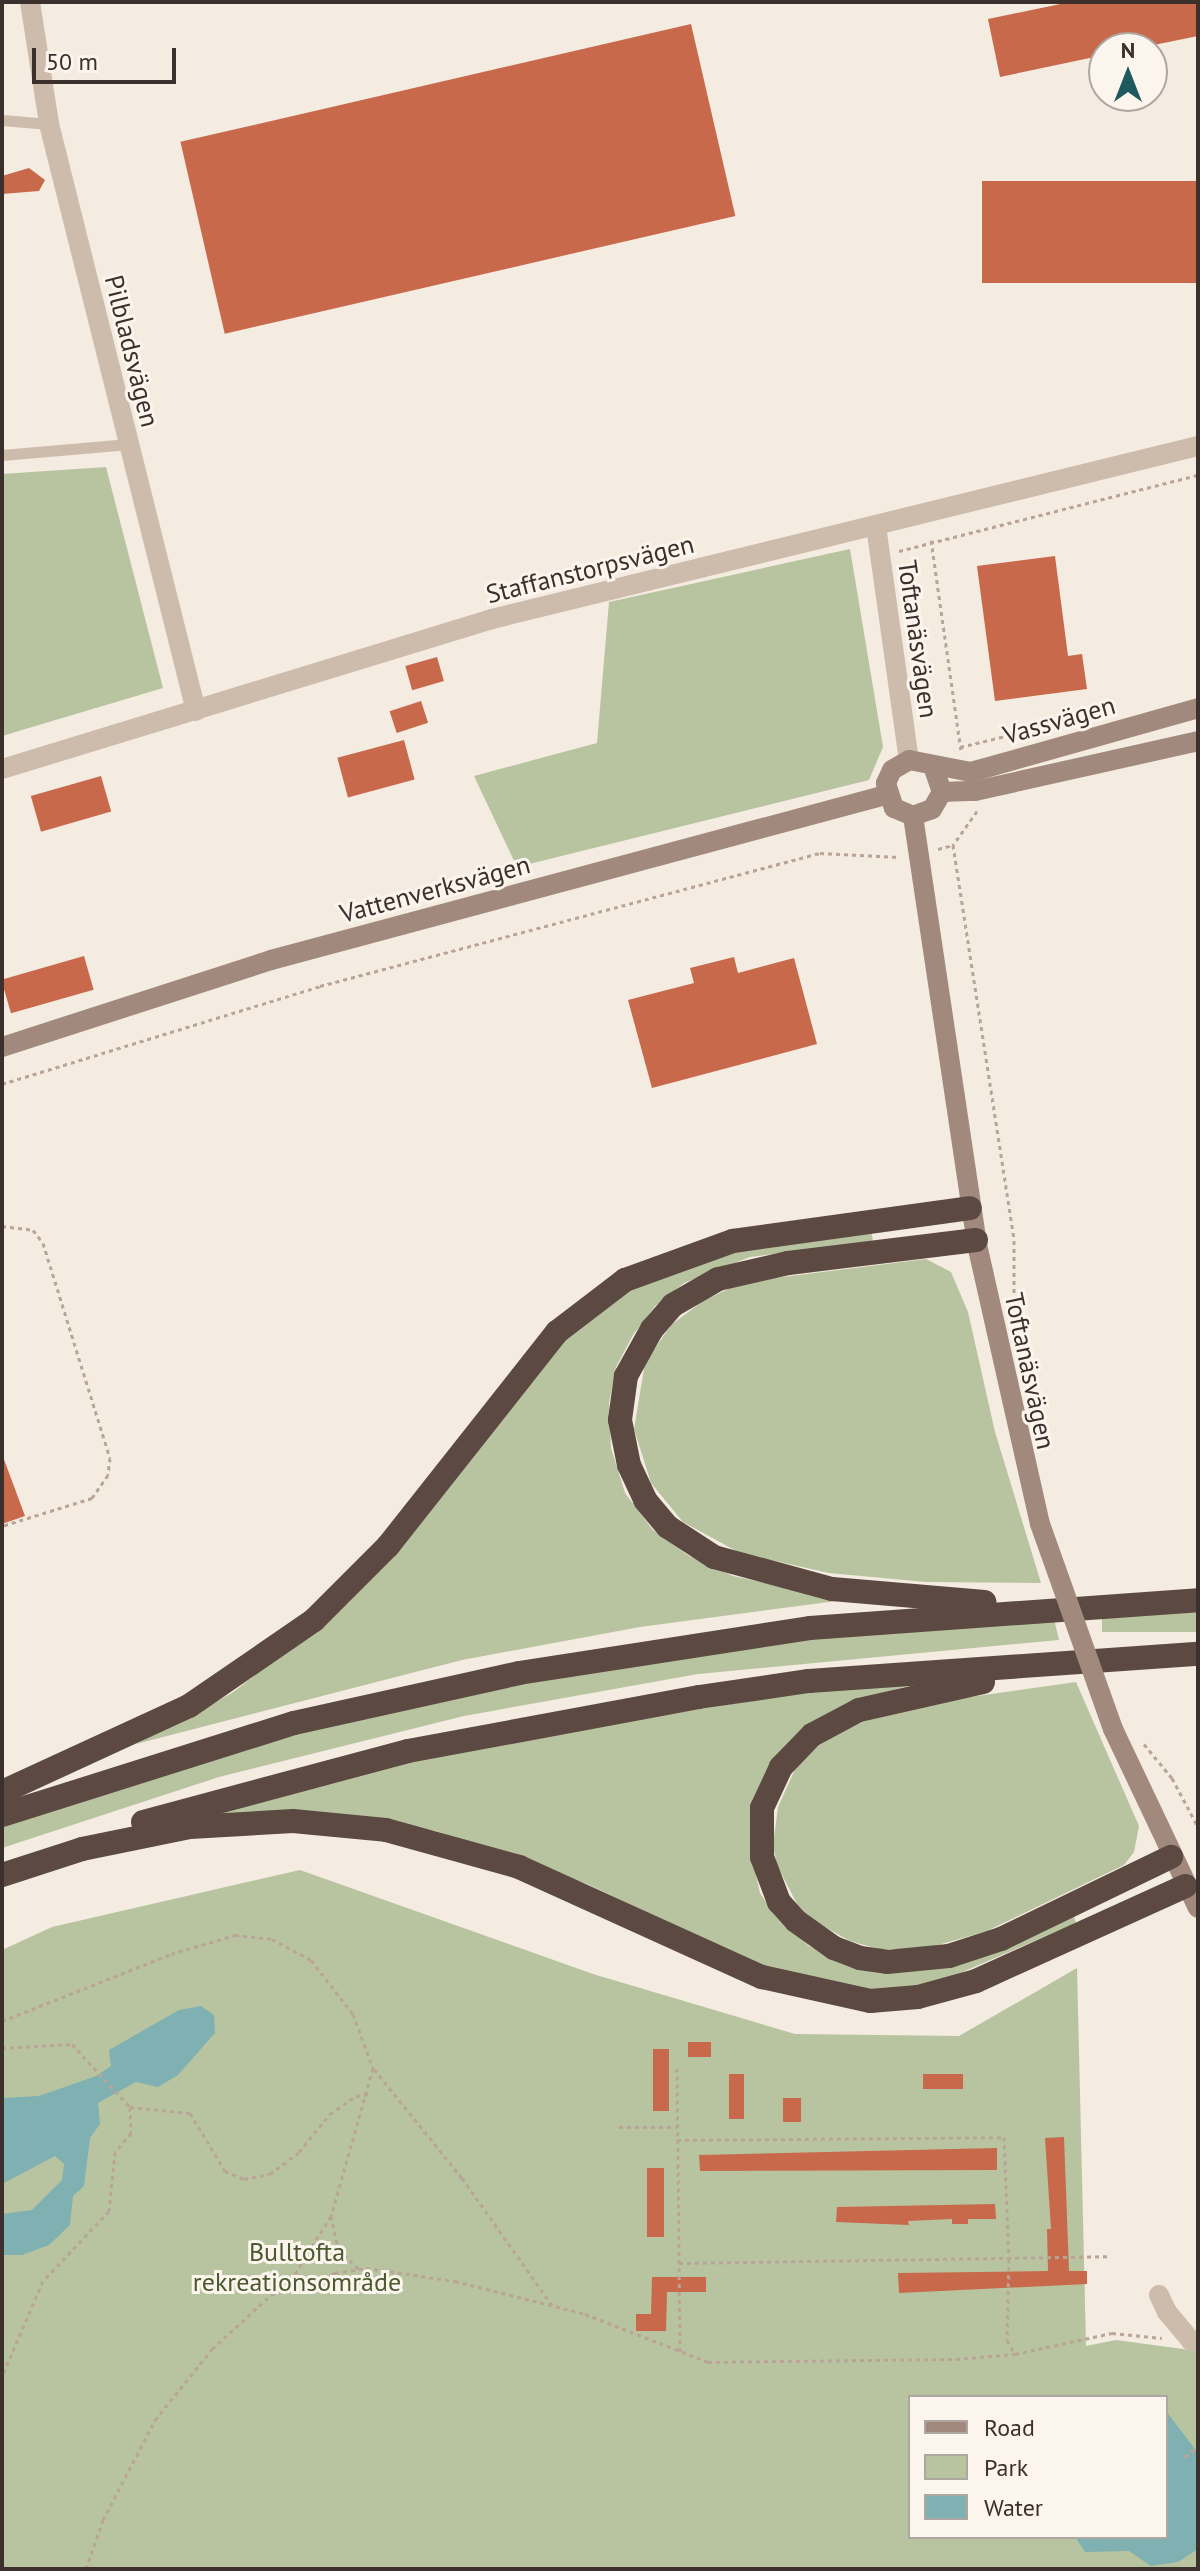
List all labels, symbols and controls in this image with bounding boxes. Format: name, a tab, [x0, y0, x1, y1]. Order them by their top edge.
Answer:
scale bar	[36, 32, 180, 82]
north arrow	[1088, 32, 1168, 112]
text: N	[1121, 36, 1135, 64]
text: 50 m	[46, 46, 98, 77]
street label: Pilbladsvägen	[98, 272, 166, 430]
street label: Staffanstorpsvägen	[483, 528, 697, 610]
street label: Toftanäsvägen	[891, 558, 945, 720]
street label: Vassvägen	[999, 689, 1119, 751]
street label: Vattenverksvägen	[336, 849, 534, 929]
street label: Toftanäsvägen	[998, 1290, 1062, 1452]
park label: Bulltofta rekreationsområde	[193, 2236, 401, 2298]
legend	[908, 2395, 1168, 2539]
text: Road	[984, 2412, 1035, 2443]
text: Park	[984, 2452, 1028, 2483]
text: Water	[984, 2492, 1043, 2523]

